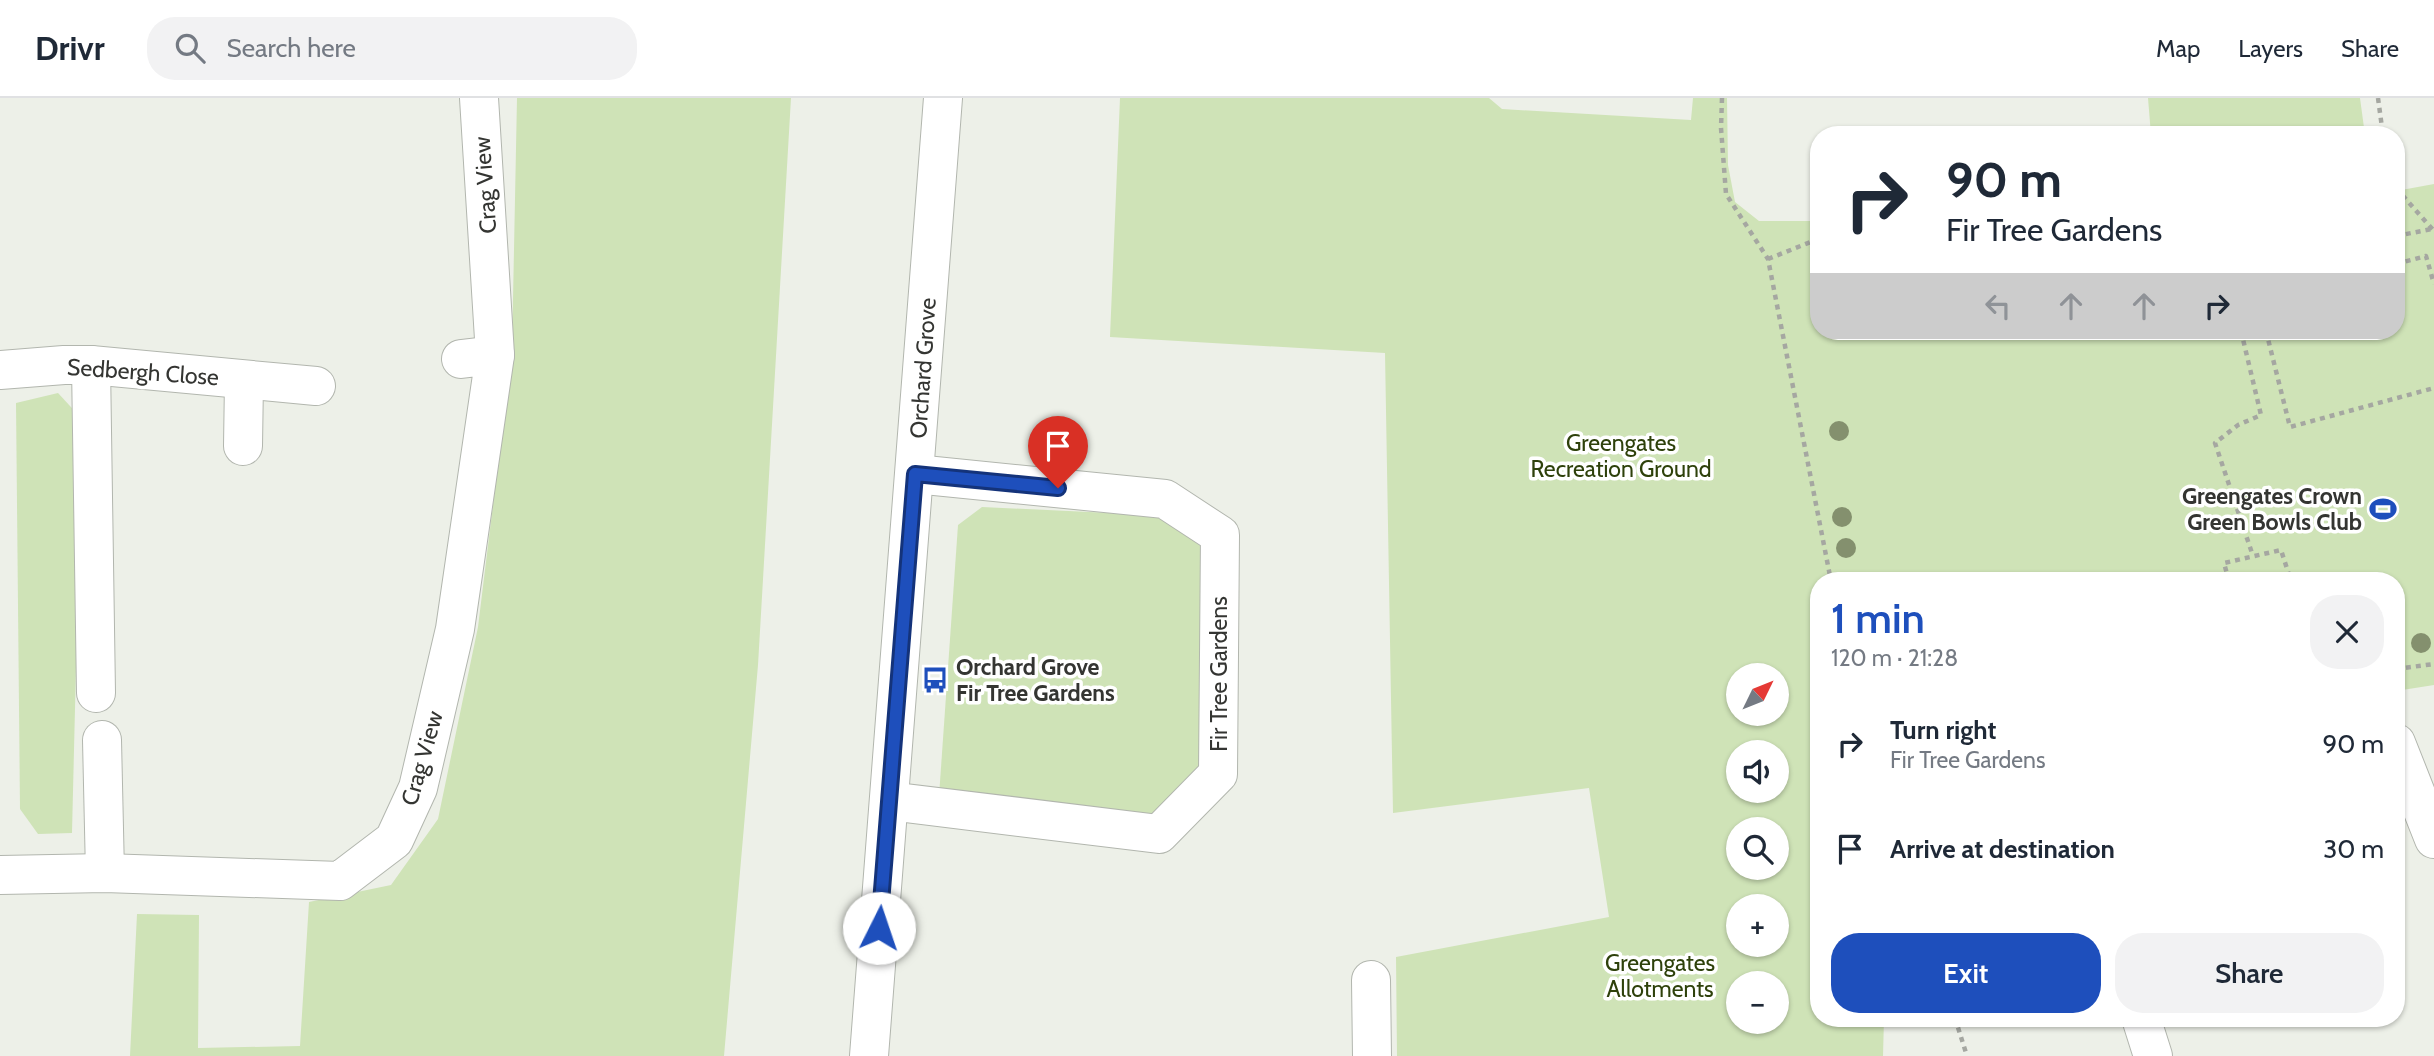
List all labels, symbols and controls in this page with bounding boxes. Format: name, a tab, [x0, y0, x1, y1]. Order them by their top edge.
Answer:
search box	[147, 17, 637, 80]
text: Drivr	[35, 28, 105, 68]
icon: search	[171, 29, 209, 67]
text: Search here	[227, 32, 356, 64]
text: Map	[2156, 34, 2200, 63]
text: Layers	[2238, 34, 2303, 63]
text: Share	[2341, 34, 2399, 63]
street label: Crag View	[468, 135, 502, 234]
text: 90 m	[1946, 150, 2062, 209]
icon: right	[1831, 154, 1922, 245]
text: Fir Tree Gardens	[1946, 210, 2162, 249]
icon: left	[1979, 287, 2017, 325]
icon: ahead	[2052, 287, 2090, 325]
icon: ahead	[2125, 287, 2163, 325]
icon: right	[2198, 287, 2236, 325]
street label: Orchard Grove	[904, 296, 942, 439]
street label: Sedbergh Close	[66, 353, 220, 391]
pin	[1028, 416, 1088, 488]
icon: arrive	[1039, 427, 1077, 465]
park label: Greengates Recreation Ground	[1530, 429, 1712, 483]
place label: Greengates Crown Green Bowls Club	[2182, 482, 2362, 536]
sports icon: Greengates Crown Green Bowls Club	[2368, 494, 2398, 524]
text: 1 min	[1831, 592, 1925, 644]
button: close	[2310, 595, 2384, 669]
street label: Fir Tree Gardens	[1205, 596, 1233, 752]
text: 120 m · 21:28	[1831, 644, 1958, 672]
place label: Orchard Grove Fir Tree Gardens	[956, 653, 1115, 707]
north arrow	[1726, 663, 1788, 726]
map controls	[1726, 663, 1789, 1034]
bus stop icon: Orchard Grove Fir Tree Gardens	[920, 665, 950, 695]
street label: Crag View	[395, 707, 449, 809]
text: Turn right	[1890, 714, 1996, 746]
icon: right	[1831, 725, 1869, 763]
text: 90 m	[2322, 728, 2384, 760]
button: sound	[1726, 740, 1789, 803]
text: Fir Tree Gardens	[1890, 746, 2046, 774]
button: search	[1726, 817, 1789, 880]
icon: arrive	[1831, 830, 1869, 868]
text: Arrive at destination	[1890, 833, 2115, 865]
text: 30 m	[2323, 833, 2384, 865]
position arrow	[842, 891, 916, 965]
button: +	[1726, 894, 1789, 957]
button: Exit	[1831, 933, 2101, 1013]
button: Share	[2115, 933, 2384, 1013]
park label: Greengates Allotments	[1605, 949, 1715, 1003]
button: −	[1726, 971, 1789, 1034]

